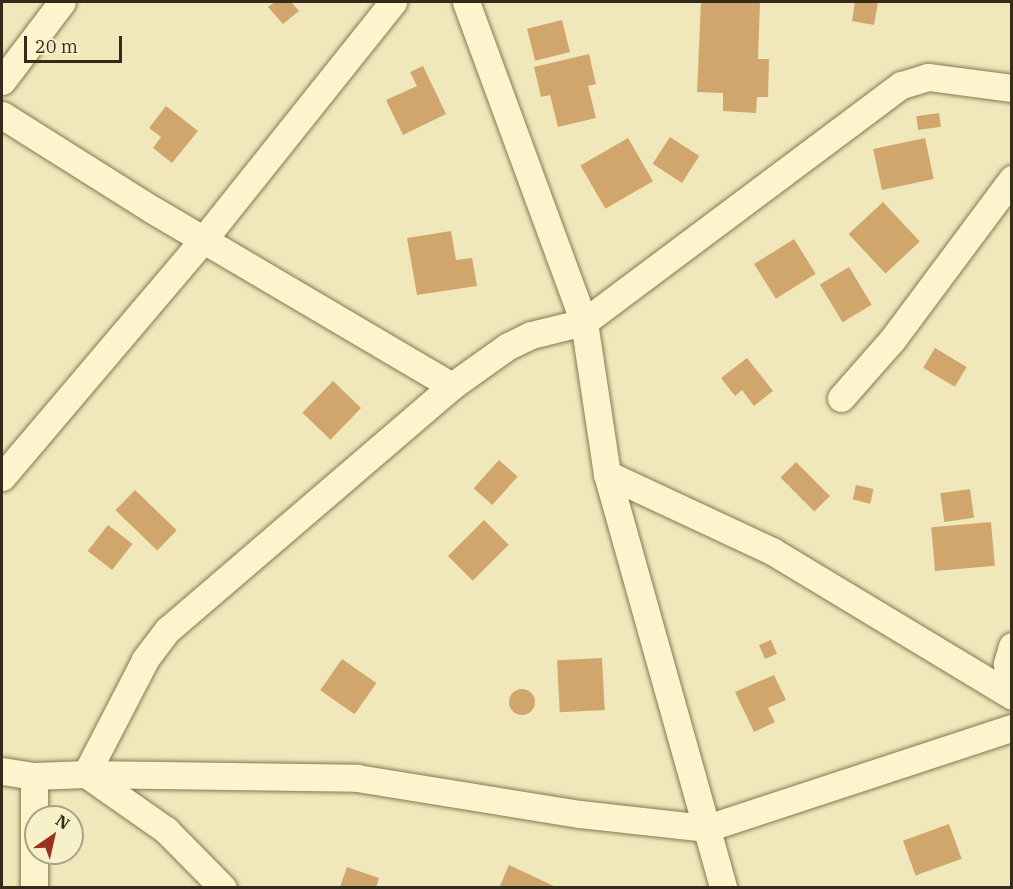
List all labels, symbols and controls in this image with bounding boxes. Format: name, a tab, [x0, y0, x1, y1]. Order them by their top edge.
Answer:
scale bar	[27, 24, 124, 62]
text: 20 m	[35, 35, 78, 58]
north arrow	[24, 805, 84, 865]
text: N	[52, 810, 74, 834]

